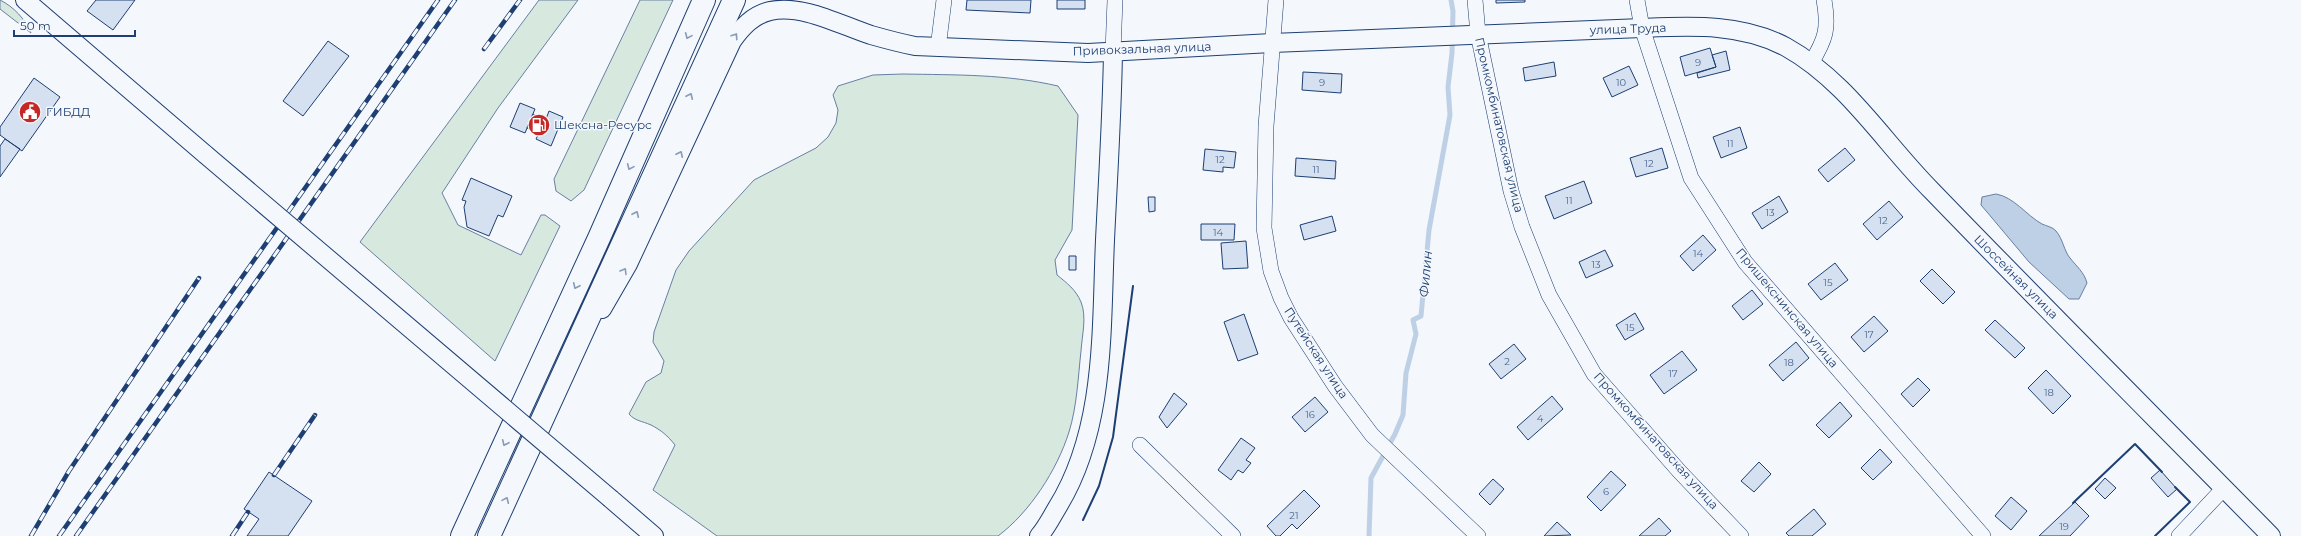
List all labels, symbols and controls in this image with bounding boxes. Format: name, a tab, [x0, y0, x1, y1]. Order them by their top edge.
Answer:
scale bar	[14, 12, 135, 38]
text: 50 m	[20, 18, 51, 33]
street label: улица Труда	[1588, 20, 1667, 37]
one-way arrow	[685, 32, 693, 39]
one-way arrow	[730, 34, 737, 41]
street label: Промкомбинатовская улица	[1472, 36, 1527, 214]
street label: Привокзальная улица	[1072, 39, 1212, 58]
house number: 9	[1695, 56, 1701, 69]
house number: 9	[1319, 76, 1325, 89]
house number: 10	[1616, 76, 1626, 89]
one-way arrow	[685, 93, 693, 100]
public building icon: ГИБДД	[17, 99, 43, 125]
place label: ГИБДД	[46, 104, 91, 119]
fuel station icon: Шексна-Ресурс	[526, 112, 552, 138]
place label: Шексна-Ресурс	[554, 117, 652, 132]
house number: 11	[1726, 137, 1734, 150]
one-way arrow	[675, 150, 683, 158]
house number: 12	[1215, 153, 1225, 166]
house number: 12	[1644, 157, 1654, 170]
one-way arrow	[627, 163, 635, 171]
house number: 11	[1312, 163, 1320, 176]
house number: 11	[1565, 194, 1573, 207]
house number: 13	[1765, 206, 1775, 219]
one-way arrow	[631, 211, 639, 219]
house number: 12	[1878, 214, 1888, 227]
house number: 14	[1213, 226, 1223, 239]
street label: Шоссейная улица	[1971, 231, 2062, 322]
street label: Пришекснинская улица	[1733, 245, 1842, 370]
house number: 14	[1693, 247, 1703, 260]
water label: Филин	[1415, 250, 1435, 298]
house number: 13	[1591, 258, 1601, 271]
one-way arrow	[620, 268, 627, 275]
house number: 15	[1823, 276, 1833, 289]
one-way arrow	[573, 283, 581, 290]
street label: Путейская улица	[1281, 304, 1352, 401]
house number: 15	[1625, 321, 1635, 334]
house number: 17	[1864, 328, 1874, 341]
house number: 2	[1504, 355, 1510, 368]
house number: 18	[1784, 356, 1794, 369]
house number: 17	[1668, 367, 1678, 380]
street label: Промкомбинатовская улица	[1591, 369, 1722, 512]
house number: 18	[2044, 386, 2054, 399]
house number: 16	[1305, 408, 1315, 421]
house number: 4	[1537, 412, 1544, 425]
one-way arrow	[502, 438, 510, 446]
house number: 6	[1603, 485, 1609, 498]
one-way arrow	[501, 497, 509, 504]
house number: 21	[1289, 509, 1299, 522]
house number: 19	[2059, 520, 2069, 533]

